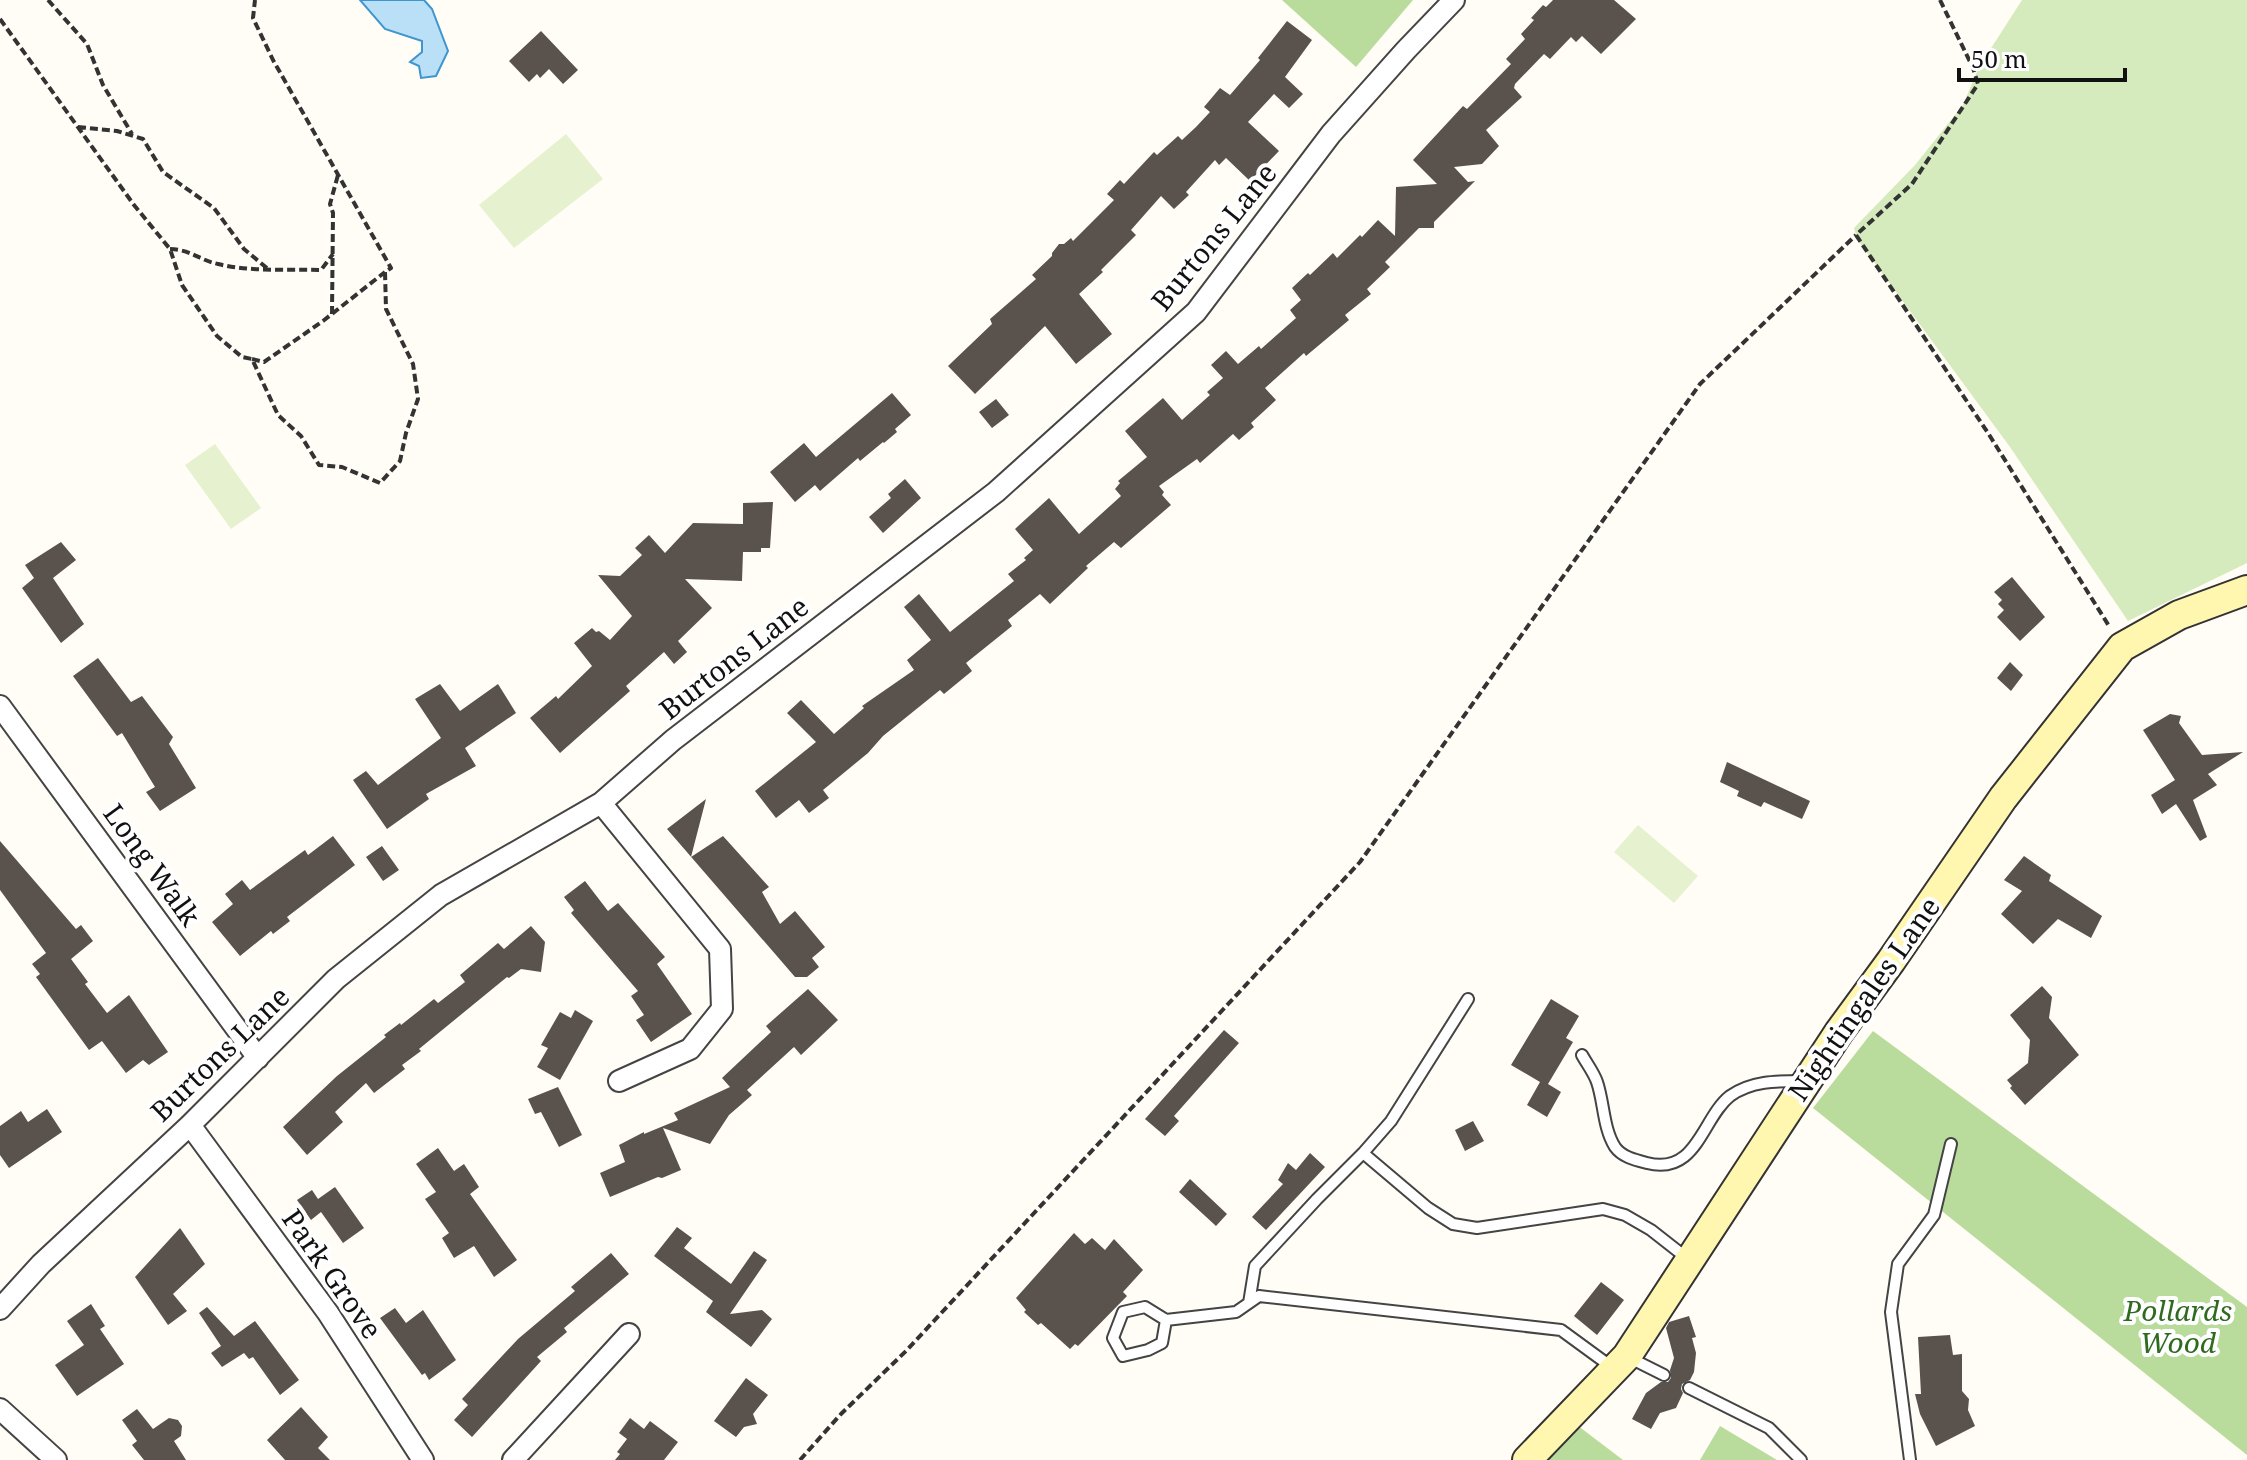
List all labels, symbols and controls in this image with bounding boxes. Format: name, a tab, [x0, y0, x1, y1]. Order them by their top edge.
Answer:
scale bar	[1959, 32, 2125, 82]
text: 50 m	[1971, 42, 2027, 75]
street label: Burtons Lane	[1142, 155, 1284, 318]
street label: Burtons Lane	[651, 587, 816, 727]
street label: Long Walk	[96, 796, 210, 934]
street label: Nightingales Lane	[1779, 889, 1948, 1108]
street label: Burtons Lane	[142, 977, 297, 1129]
street label: Park Grove	[274, 1201, 391, 1346]
park label: Pollards Wood	[2123, 1291, 2232, 1361]

